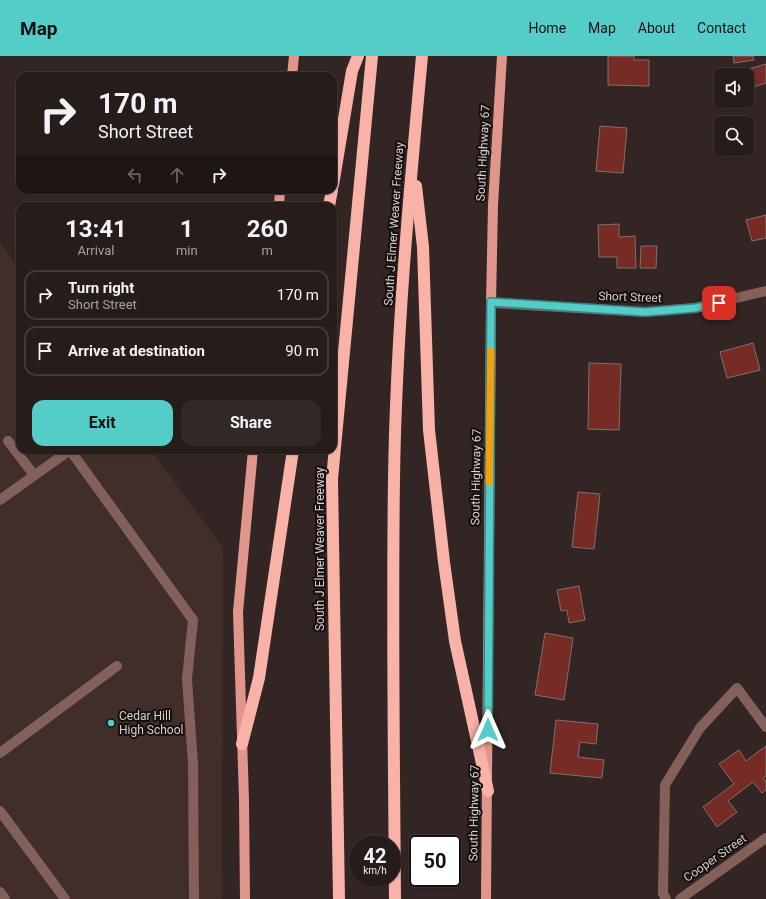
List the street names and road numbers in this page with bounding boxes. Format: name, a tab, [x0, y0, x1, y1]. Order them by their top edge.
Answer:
street label: South Highway 67	[473, 104, 493, 202]
street label: South J Elmer Weaver Freeway	[381, 141, 407, 306]
street label: Short Street	[598, 289, 662, 305]
street label: South Highway 67	[468, 428, 484, 525]
street label: South J Elmer Weaver Freeway	[313, 467, 327, 631]
street label: South Highway 67	[466, 764, 482, 861]
street label: Cooper Street	[681, 831, 749, 885]

